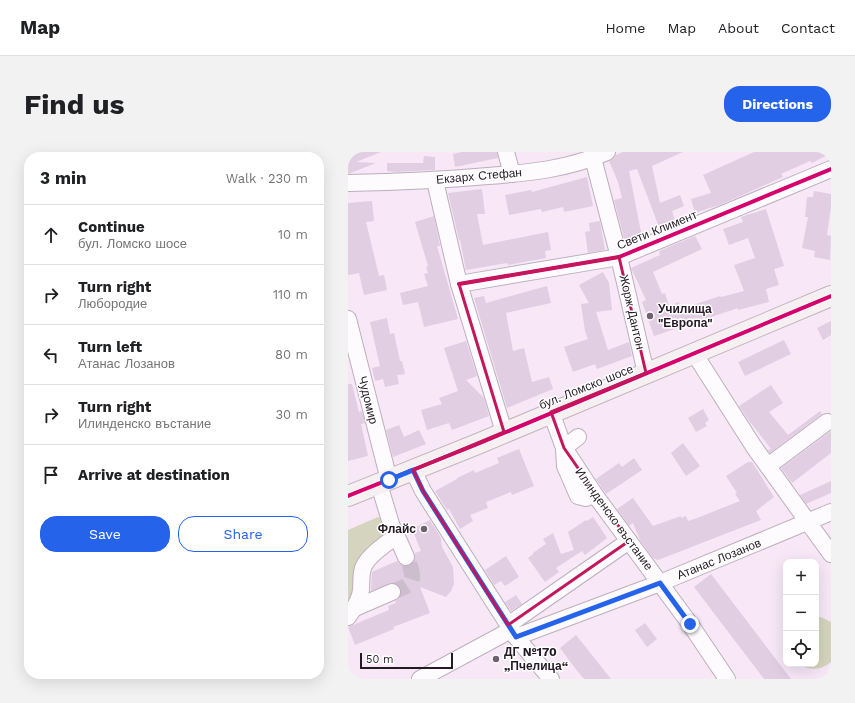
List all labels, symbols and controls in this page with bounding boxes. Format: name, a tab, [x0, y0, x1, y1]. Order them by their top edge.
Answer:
text: Map	[20, 16, 60, 39]
text: Home	[605, 20, 645, 36]
text: Map	[667, 20, 696, 36]
text: About	[718, 20, 759, 36]
text: Contact	[781, 20, 835, 36]
button: Directions	[724, 86, 831, 122]
text: Find us	[24, 88, 124, 121]
street label: Екзарх Стефан	[436, 165, 522, 187]
text: 3 min	[40, 168, 86, 188]
text: Walk · 230 m	[226, 171, 308, 186]
street label: Свети Климент	[615, 207, 700, 252]
text: Continue	[78, 218, 145, 236]
icon: ahead	[40, 224, 62, 246]
text: 10 m	[278, 227, 308, 242]
text: бул. Ломско шосе	[78, 236, 187, 251]
street label: Жорж Дантон	[617, 273, 647, 351]
text: Turn right	[78, 278, 151, 296]
icon: right	[40, 284, 62, 306]
text: 110 m	[273, 287, 308, 302]
text: Любородие	[78, 296, 147, 311]
place label: Училища "Европа"	[658, 302, 713, 330]
marker: Училища "Европа"	[645, 311, 655, 321]
text: Turn left	[78, 338, 142, 356]
icon: left	[40, 344, 62, 366]
text: 80 m	[275, 347, 308, 362]
text: Атанас Лозанов	[78, 356, 175, 371]
street label: бул. Ломско шосе	[537, 362, 636, 412]
street label: Чудомир	[355, 375, 381, 426]
text: Turn right	[78, 398, 151, 416]
icon: right	[40, 404, 62, 426]
text: 30 m	[276, 407, 308, 422]
text: Илинденско въстание	[78, 416, 211, 431]
icon: arrive	[40, 464, 62, 486]
street label: Илинденско въстание	[572, 465, 656, 573]
text: Arrive at destination	[78, 466, 230, 484]
route start	[380, 471, 398, 489]
button: Save	[40, 516, 170, 552]
button: Share	[178, 516, 308, 552]
place label: Флайс	[378, 522, 416, 536]
marker: Флайс	[419, 524, 429, 534]
street label: Атанас Лозанов	[675, 536, 763, 582]
map controls	[783, 559, 819, 667]
button: +	[783, 559, 819, 595]
button: −	[783, 595, 819, 631]
route end	[681, 615, 699, 633]
button: locate	[783, 631, 819, 667]
place label: ДГ №170 „Пчелица“	[504, 645, 568, 673]
scale bar	[360, 651, 453, 670]
text: 50 m	[366, 653, 393, 666]
marker: ДГ №170 „Пчелица“	[491, 654, 501, 664]

